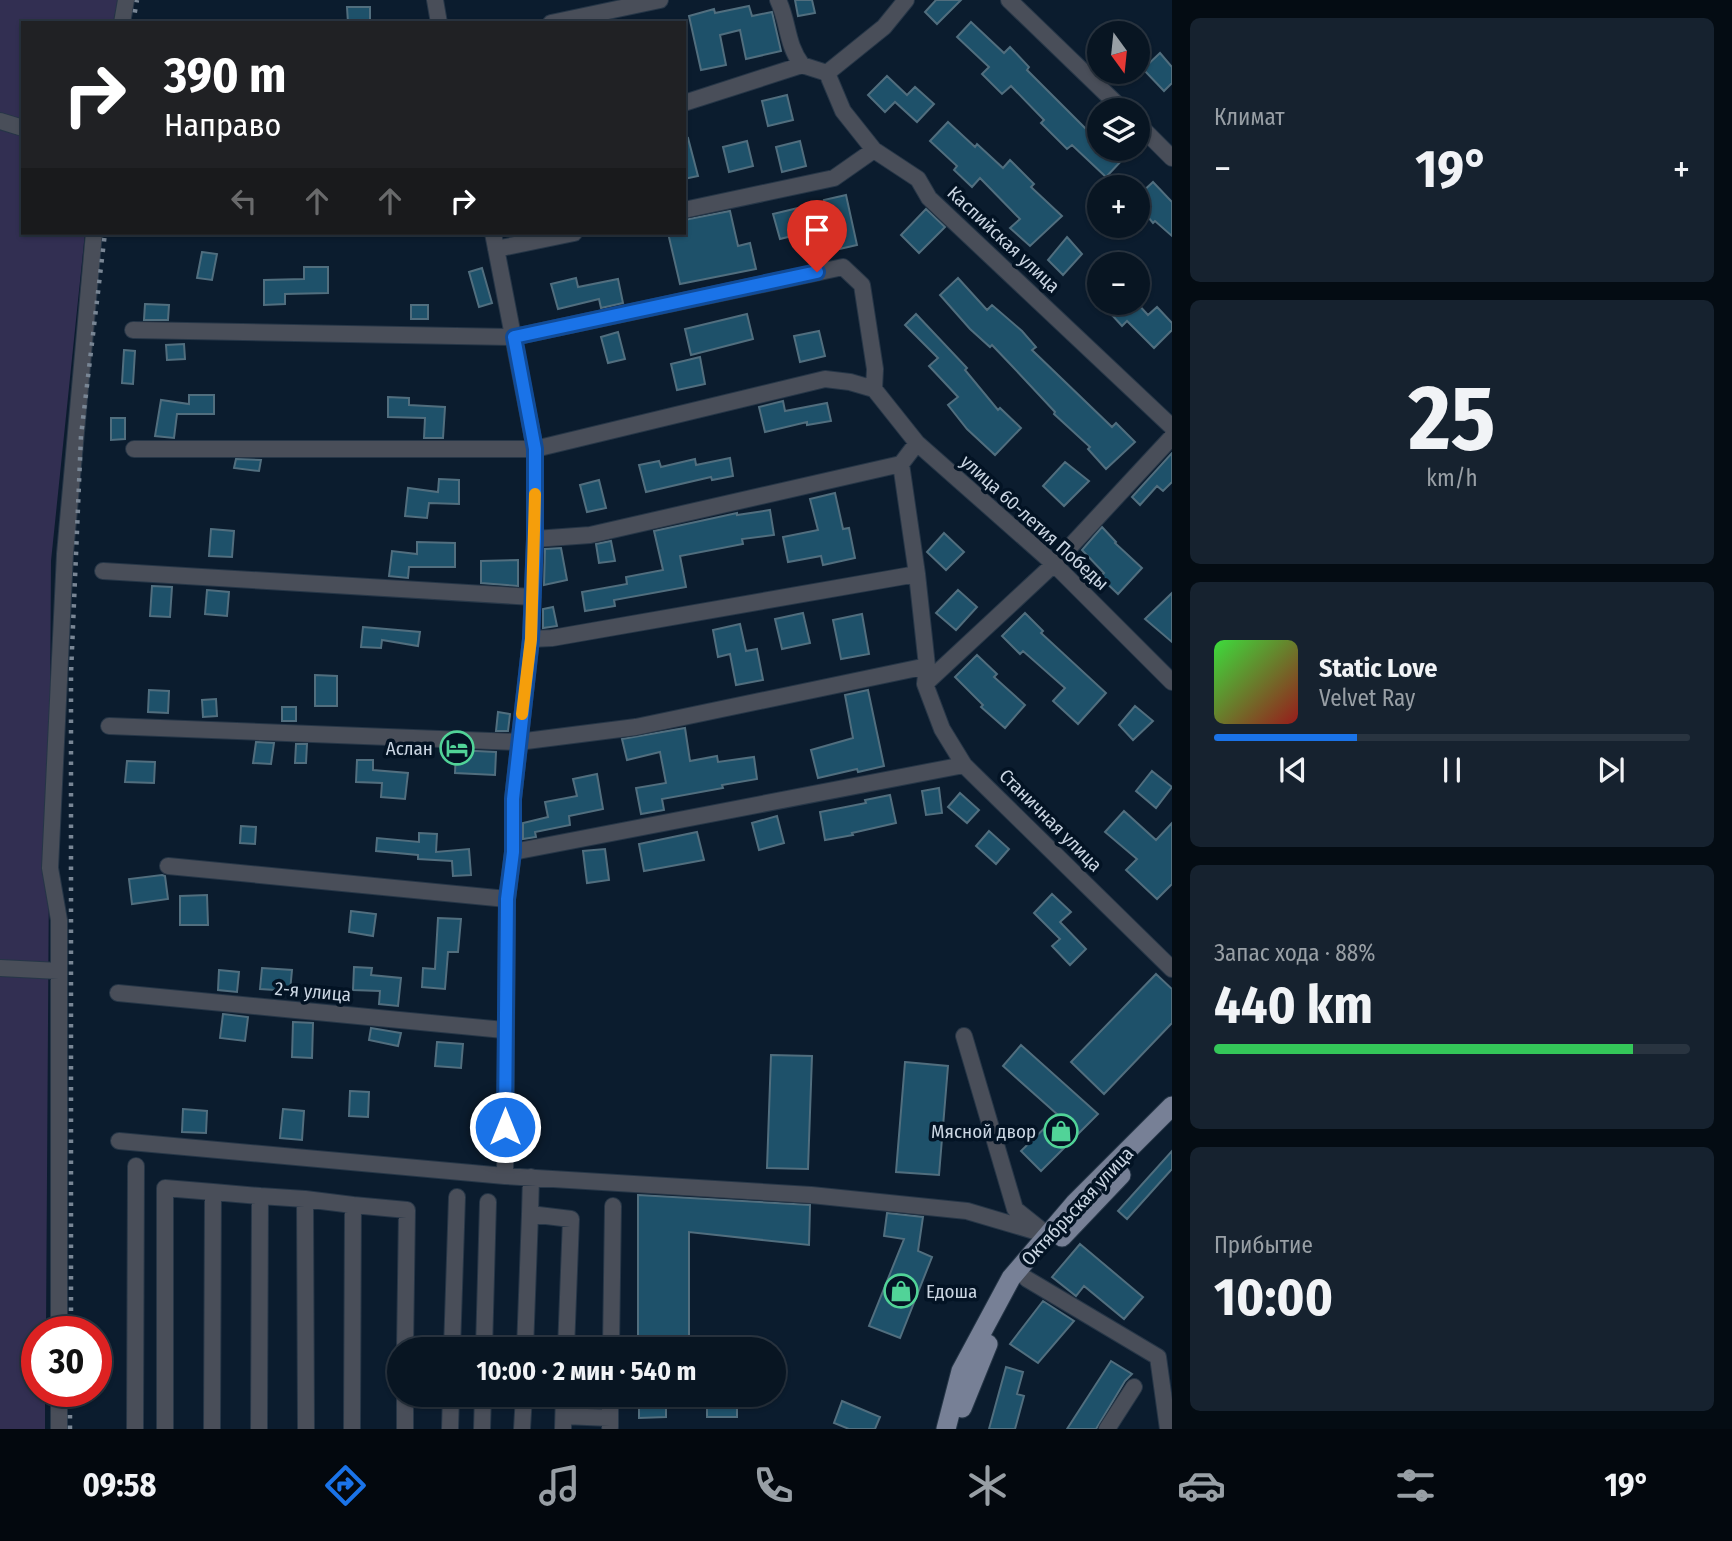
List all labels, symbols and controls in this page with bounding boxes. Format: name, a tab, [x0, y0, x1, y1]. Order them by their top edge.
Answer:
north arrow	[1087, 21, 1150, 84]
map controls	[1087, 21, 1150, 315]
text: 390 m	[164, 46, 286, 105]
icon: right	[49, 49, 140, 140]
button: layers	[1087, 98, 1150, 161]
text: Климат	[1214, 103, 1285, 131]
text: Направо	[164, 106, 281, 144]
text: 19°	[1415, 138, 1489, 201]
text: −	[1214, 146, 1231, 192]
text: +	[1673, 146, 1690, 192]
button: +	[1087, 175, 1150, 238]
street label: Каспийская улица	[943, 181, 1065, 297]
icon: left	[225, 182, 263, 220]
icon: ahead	[298, 182, 336, 220]
icon: ahead	[371, 182, 409, 220]
icon: right	[444, 182, 482, 220]
pin	[787, 200, 847, 272]
icon: arrive	[798, 211, 836, 249]
button: −	[1087, 252, 1150, 315]
text: 25	[1409, 364, 1495, 473]
street label: улица 60-летия Победы	[956, 450, 1113, 595]
text: km/h	[1426, 464, 1478, 492]
text: Static Love	[1319, 653, 1437, 684]
text: Velvet Ray	[1319, 684, 1415, 712]
hotel icon: Аслан	[438, 729, 476, 767]
place label: Аслан	[386, 737, 433, 760]
icon: previous	[1274, 751, 1312, 789]
icon: pause	[1433, 751, 1471, 789]
icon: next	[1592, 751, 1630, 789]
street label: Станичная улица	[995, 764, 1107, 876]
text: Запас хода · 88%	[1214, 939, 1375, 967]
text: 440 km	[1214, 974, 1373, 1037]
street label: 2-я улица	[274, 977, 352, 1006]
position arrow	[468, 1090, 542, 1164]
shop icon: Мясной двор	[1042, 1112, 1080, 1150]
place label: Мясной двор	[931, 1120, 1036, 1143]
street label: Октябрьская улица	[1016, 1142, 1138, 1270]
text: Прибытие	[1214, 1231, 1313, 1259]
text: 10:00	[1214, 1266, 1333, 1329]
shop icon: Едоша	[882, 1272, 920, 1310]
place label: Едоша	[926, 1280, 977, 1303]
speed limit sign: 30	[21, 1316, 112, 1407]
text: 10:00 · 2 мин · 540 m	[477, 1356, 696, 1387]
icon: directions	[321, 1461, 370, 1510]
icon: music	[535, 1461, 584, 1510]
icon: phone	[749, 1461, 798, 1510]
icon: climate	[963, 1461, 1012, 1510]
icon: car	[1177, 1461, 1226, 1510]
icon: filters	[1391, 1461, 1440, 1510]
text: 09:58	[82, 1466, 156, 1504]
text: 19°	[1604, 1466, 1649, 1504]

